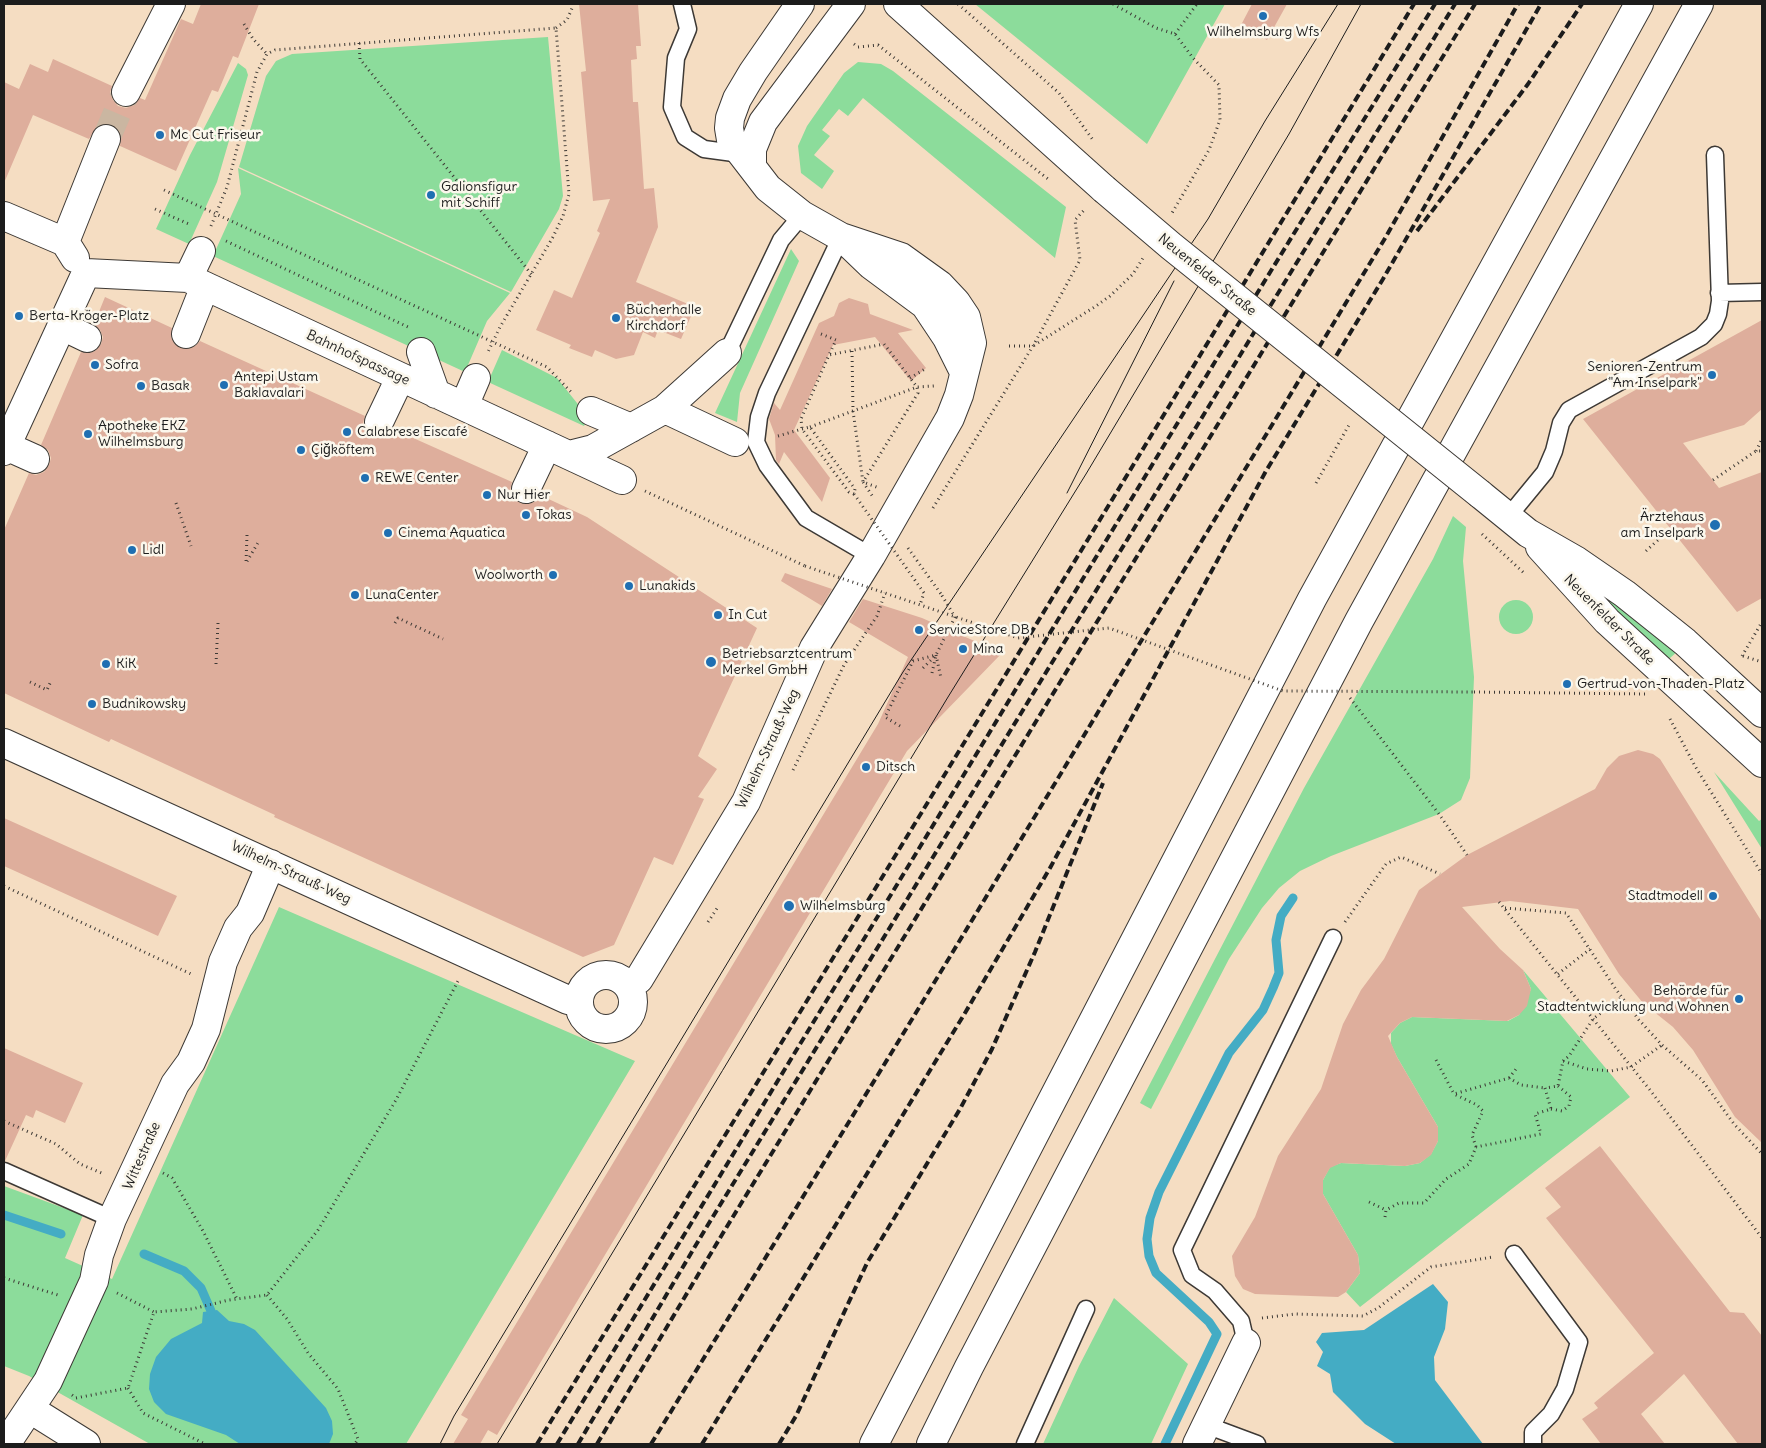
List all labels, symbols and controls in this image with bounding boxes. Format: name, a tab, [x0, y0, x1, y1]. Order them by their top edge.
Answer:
marker: Wilhelmsburg Wfs	[1257, 10, 1269, 22]
place label: Wilhelmsburg Wfs	[1207, 24, 1319, 40]
place label: Mc Cut Friseur	[170, 127, 261, 143]
marker: Mc Cut Friseur	[154, 129, 166, 141]
place label: Galionsfigur mit Schiff	[441, 179, 517, 212]
marker: Galionsfigur mit Schiff	[425, 189, 437, 201]
street label: Neuenfelder Straße	[1155, 230, 1259, 320]
place label: Bücherhalle Kirchdorf	[626, 302, 702, 334]
place label: Berta-Kröger-Platz	[29, 308, 149, 324]
marker: Berta-Kröger-Platz	[13, 310, 25, 322]
marker: Bücherhalle Kirchdorf	[610, 312, 622, 324]
street label: Bahnhofspassage	[304, 327, 412, 389]
place label: Sofra	[105, 357, 139, 373]
marker: Sofra	[89, 359, 101, 371]
place label: Senioren-Zentrum "Am Inselpark"	[1587, 359, 1702, 392]
place label: Antepi Ustam Baklavalari	[234, 369, 318, 402]
marker: Senioren-Zentrum "Am Inselpark"	[1706, 369, 1718, 381]
place label: Basak	[151, 378, 190, 394]
marker: Antepi Ustam Baklavalari	[218, 379, 230, 391]
marker: Basak	[135, 380, 147, 392]
place label: Apotheke EKZ Wilhelmsburg	[98, 418, 186, 451]
place label: Calabrese Eiscafé	[357, 424, 468, 440]
marker: Calabrese Eiscafé	[341, 426, 353, 438]
marker: Apotheke EKZ Wilhelmsburg	[82, 428, 94, 440]
place label: Çiğköftem	[311, 442, 375, 458]
marker: Çiğköftem	[295, 444, 307, 456]
place label: REWE Center	[375, 470, 459, 486]
marker: REWE Center	[359, 472, 371, 484]
place label: Nur Hier	[497, 487, 550, 503]
marker: Nur Hier	[481, 489, 493, 501]
place label: Tokas	[536, 507, 572, 523]
marker: Tokas	[520, 509, 532, 521]
place label: Ärztehaus am Inselpark	[1620, 509, 1704, 542]
marker: Ärztehaus am Inselpark	[1708, 518, 1722, 532]
place label: Cinema Aquatica	[398, 525, 505, 541]
marker: Cinema Aquatica	[382, 527, 394, 539]
place label: Lidl	[142, 542, 164, 558]
marker: Lidl	[126, 544, 138, 556]
place label: Woolworth	[475, 567, 543, 583]
marker: Woolworth	[547, 569, 559, 581]
street label: Neuenfelder Straße	[1560, 571, 1658, 669]
place label: Lunakids	[639, 578, 696, 594]
marker: Lunakids	[623, 580, 635, 592]
place label: LunaCenter	[365, 587, 439, 603]
marker: LunaCenter	[349, 589, 361, 601]
place label: In Cut	[728, 607, 767, 623]
marker: In Cut	[712, 609, 724, 621]
place label: ServiceStore DB	[929, 622, 1030, 638]
marker: ServiceStore DB	[913, 624, 925, 636]
place label: Mina	[973, 641, 1004, 657]
marker: Mina	[957, 643, 969, 655]
place label: Betriebsarztcentrum Merkel GmbH	[722, 646, 852, 679]
marker: Betriebsarztcentrum Merkel GmbH	[704, 655, 718, 669]
place label: KiK	[116, 656, 136, 672]
marker: KiK	[100, 658, 112, 670]
place label: Gertrud-von-Thaden-Platz	[1577, 676, 1745, 692]
marker: Gertrud-von-Thaden-Platz	[1561, 678, 1573, 690]
street label: Wilhelm-Strauß-Weg	[733, 686, 803, 812]
place label: Budnikowsky	[102, 696, 186, 712]
marker: Budnikowsky	[86, 698, 98, 710]
place label: Ditsch	[876, 759, 915, 775]
marker: Ditsch	[860, 761, 872, 773]
street label: Wilhelm-Strauß-Weg	[228, 838, 354, 908]
place label: Stadtmodell	[1628, 888, 1703, 904]
marker: Stadtmodell	[1707, 890, 1719, 902]
place label: Wilhelmsburg	[800, 898, 886, 914]
marker: Wilhelmsburg	[782, 899, 796, 913]
place label: Behörde für Stadtentwicklung und Wohnen	[1537, 983, 1729, 1016]
marker: Behörde für Stadtentwicklung und Wohnen	[1733, 993, 1745, 1005]
street label: Wittestraße	[120, 1119, 164, 1193]

